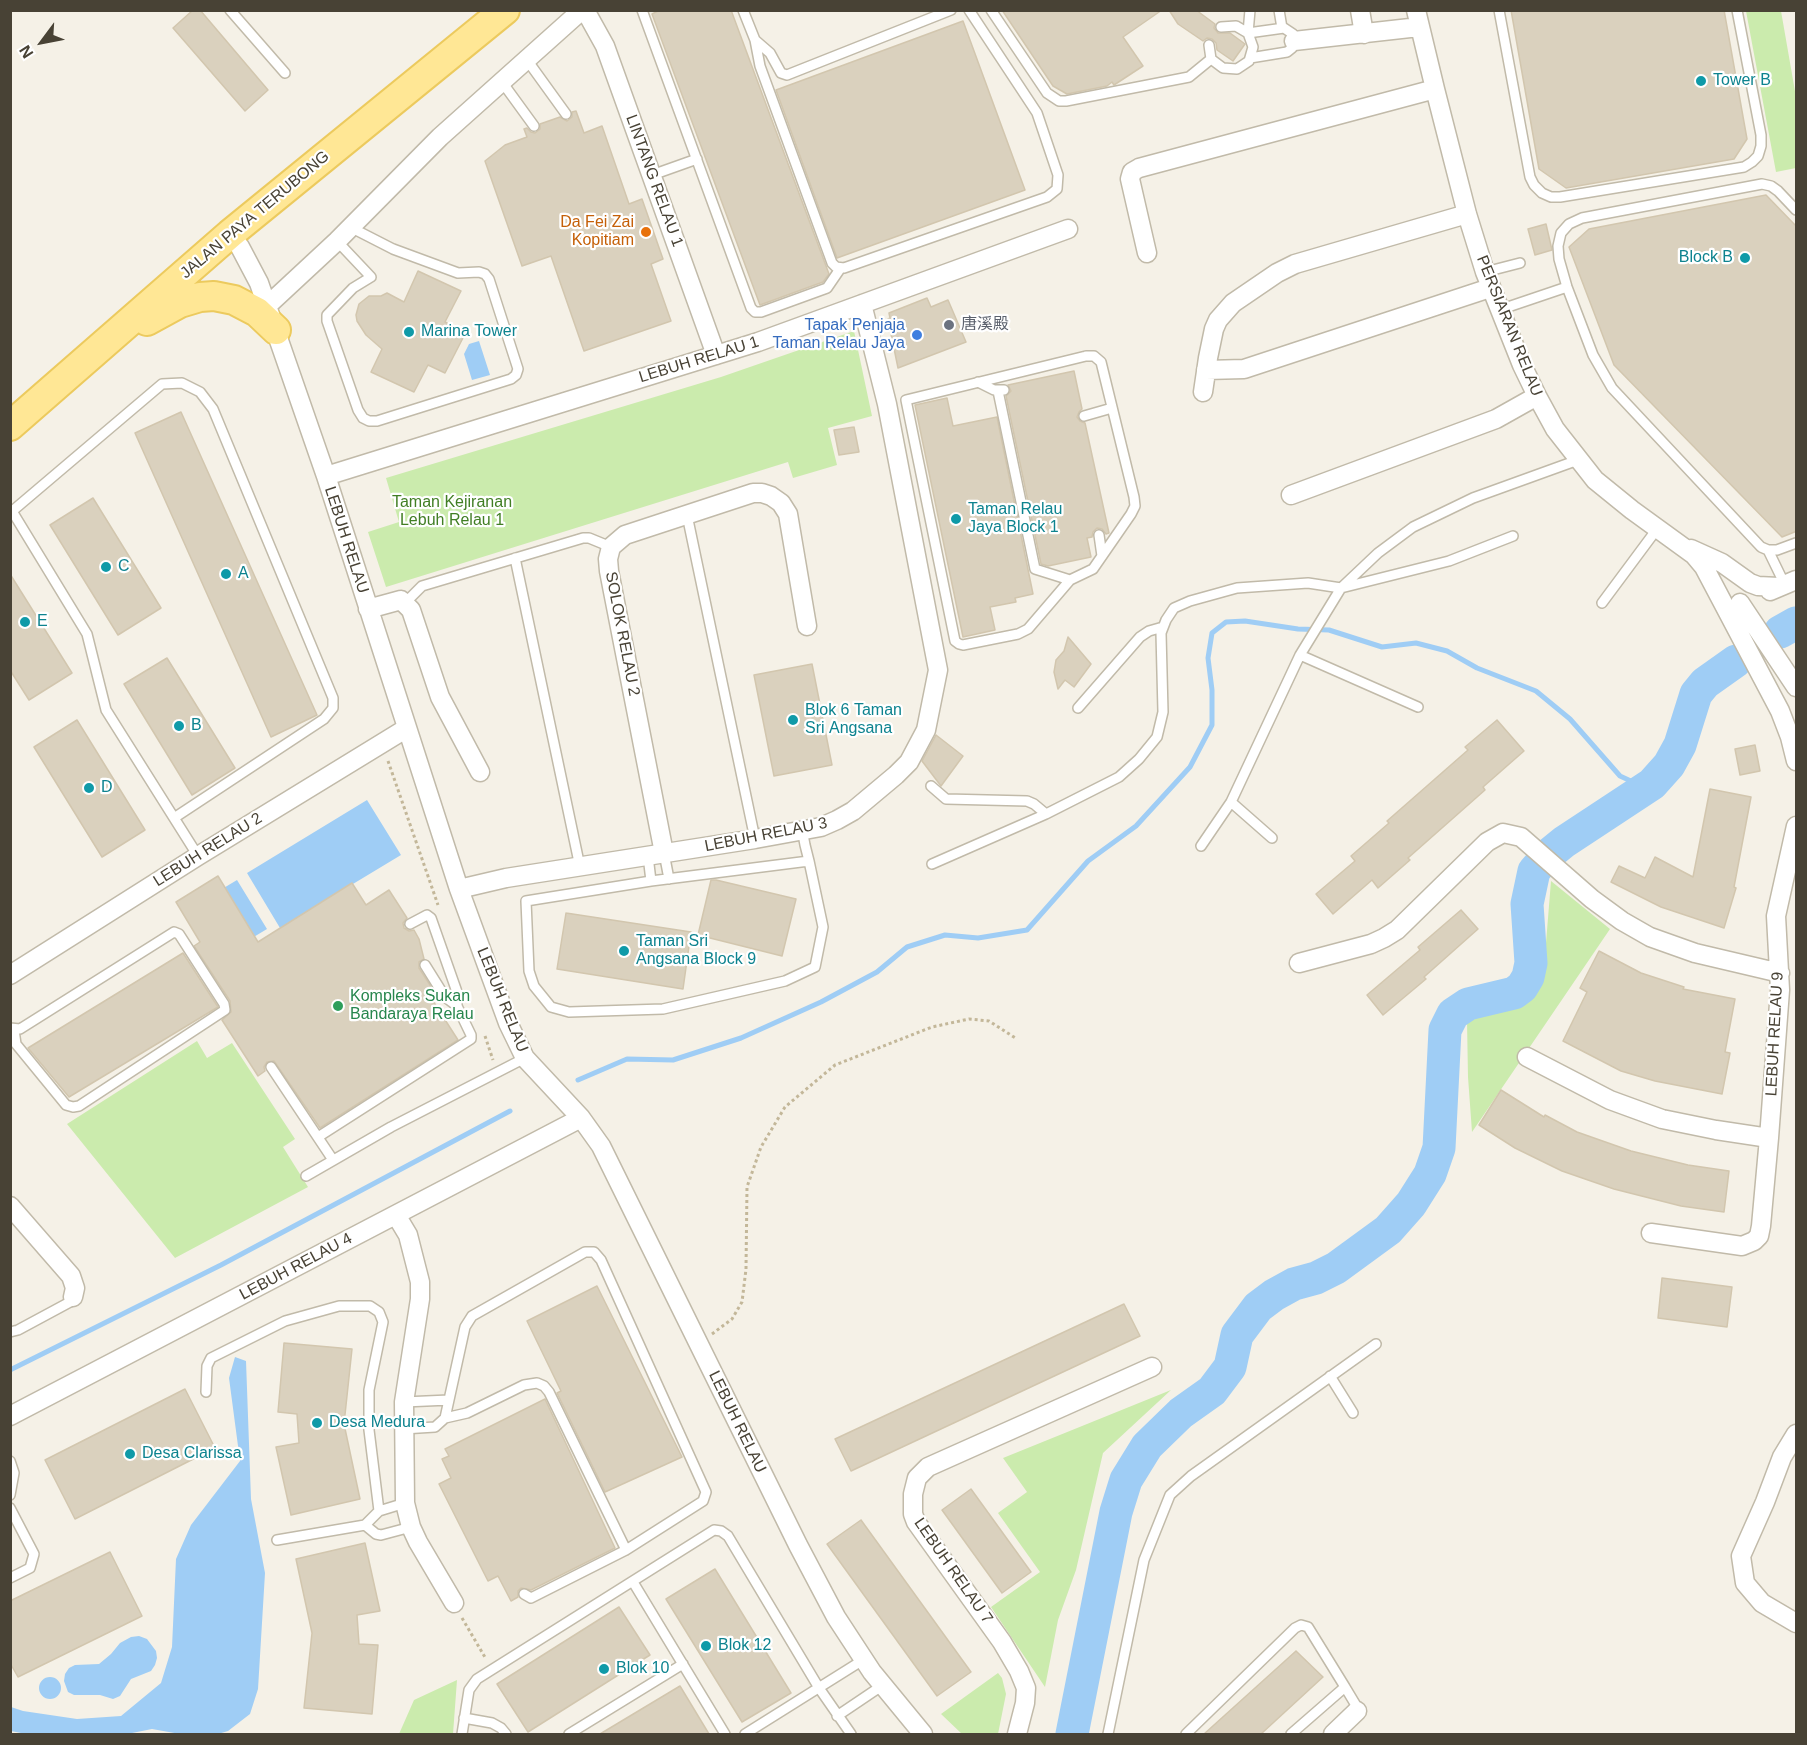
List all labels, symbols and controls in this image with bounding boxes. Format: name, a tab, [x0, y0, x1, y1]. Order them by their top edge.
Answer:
north arrow	[12, 12, 72, 72]
text: N	[16, 42, 37, 61]
place label: Tower B	[1713, 71, 1771, 91]
marker: Tower B	[1694, 74, 1708, 88]
street label: LINTANG RELAU 1	[621, 112, 687, 250]
street label: JALAN PAYA TERUBONG	[177, 147, 333, 283]
place label: Da Fei Zai Kopitiam	[560, 213, 634, 251]
marker: Da Fei Zai Kopitiam	[639, 225, 653, 239]
place label: Block B	[1679, 248, 1733, 268]
marker: Block B	[1738, 251, 1752, 265]
street label: PERSIARAN RELAU	[1472, 253, 1546, 399]
place label: 唐溪殿	[961, 315, 1009, 335]
place label: Tapak Penjaja Taman Relau Jaya	[772, 316, 905, 354]
marker: 唐溪殿	[942, 318, 956, 332]
place label: Marina Tower	[421, 322, 517, 342]
marker: Marina Tower	[402, 325, 416, 339]
marker: Tapak Penjaja Taman Relau Jaya	[910, 328, 924, 342]
street label: LEBUH RELAU 1	[637, 333, 761, 387]
street label: LEBUH RELAU	[320, 484, 372, 596]
park label: Taman Kejiranan Lebuh Relau 1	[392, 493, 512, 531]
place label: Taman Relau Jaya Block 1	[968, 500, 1062, 538]
marker: Taman Relau Jaya Block 1	[949, 512, 963, 526]
place label: C	[118, 557, 130, 577]
marker: C	[99, 560, 113, 574]
place label: A	[238, 564, 249, 584]
marker: A	[219, 567, 233, 581]
street label: SOLOK RELAU 2	[601, 570, 643, 698]
place label: E	[37, 612, 48, 632]
marker: E	[18, 615, 32, 629]
place label: Blok 6 Taman Sri Angsana	[805, 701, 902, 739]
marker: Blok 6 Taman Sri Angsana	[786, 713, 800, 727]
place label: B	[191, 716, 202, 736]
marker: B	[172, 719, 186, 733]
place label: D	[101, 778, 113, 798]
marker: D	[82, 781, 96, 795]
street label: LEBUH RELAU 2	[150, 809, 266, 891]
street label: LEBUH RELAU 3	[703, 814, 829, 856]
place label: Taman Sri Angsana Block 9	[636, 932, 756, 970]
marker: Taman Sri Angsana Block 9	[617, 944, 631, 958]
street label: LEBUH RELAU	[472, 945, 532, 1055]
street label: LEBUH RELAU 9	[1762, 971, 1788, 1097]
place label: Kompleks Sukan Bandaraya Relau	[350, 987, 474, 1025]
marker: Kompleks Sukan Bandaraya Relau	[331, 999, 345, 1013]
street label: LEBUH RELAU 4	[237, 1229, 355, 1305]
street label: LEBUH RELAU	[704, 1368, 770, 1476]
place label: Desa Medura	[329, 1413, 425, 1433]
marker: Desa Medura	[310, 1416, 324, 1430]
place label: Desa Clarissa	[142, 1444, 242, 1464]
marker: Desa Clarissa	[123, 1447, 137, 1461]
street label: LEBUH RELAU 7	[909, 1515, 997, 1627]
place label: Blok 12	[718, 1636, 771, 1656]
marker: Blok 12	[699, 1639, 713, 1653]
place label: Blok 10	[616, 1659, 669, 1679]
marker: Blok 10	[597, 1662, 611, 1676]

